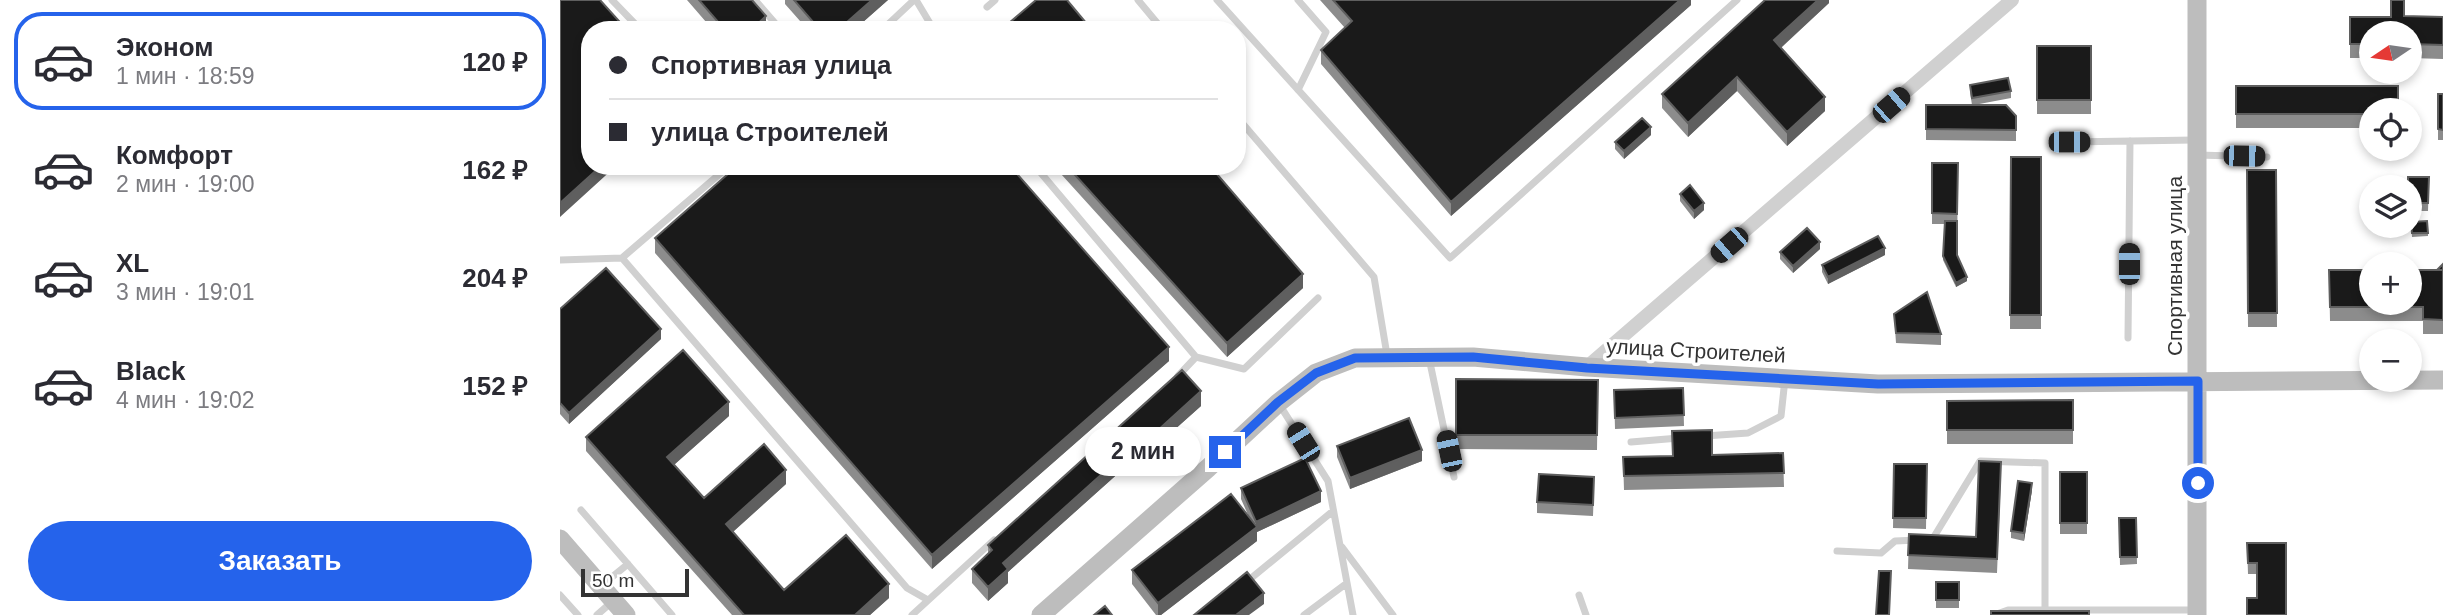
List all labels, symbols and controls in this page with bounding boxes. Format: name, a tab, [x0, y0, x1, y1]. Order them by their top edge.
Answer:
north arrow	[2359, 21, 2422, 84]
map controls	[2359, 21, 2422, 392]
icon: car	[32, 30, 95, 93]
text: Эконом	[116, 32, 214, 62]
text: 120 ₽	[462, 47, 528, 77]
text: Спортивная улица	[651, 50, 892, 80]
text: 1 мин · 18:59	[116, 63, 255, 89]
car	[1869, 83, 1914, 127]
button: locate	[2359, 98, 2422, 161]
text: улица Строителей	[651, 117, 889, 147]
car	[2049, 132, 2091, 153]
icon: car	[32, 138, 95, 201]
text: Комфорт	[116, 140, 233, 170]
car	[2223, 145, 2266, 167]
text: 162 ₽	[462, 155, 528, 185]
text: 2 мин · 19:00	[116, 171, 255, 197]
button: layers	[2359, 175, 2422, 238]
street label: Спортивная улица	[2163, 176, 2186, 356]
car	[1707, 223, 1752, 267]
car	[2119, 243, 2140, 285]
icon: car	[32, 246, 95, 309]
text: XL	[116, 248, 149, 278]
button: +	[2359, 252, 2422, 315]
text: 204 ₽	[462, 263, 528, 293]
text: 3 мин · 19:01	[116, 279, 255, 305]
button: −	[2359, 329, 2422, 392]
street label: улица Строителей	[1606, 334, 1786, 367]
icon: car	[32, 354, 95, 417]
text: Black	[116, 356, 185, 386]
text: 152 ₽	[462, 371, 528, 401]
text: 4 мин · 19:02	[116, 387, 255, 413]
car	[1283, 419, 1324, 465]
callout: 2 мин	[1085, 428, 1200, 476]
car	[1435, 428, 1464, 474]
route end	[1209, 436, 1241, 468]
text: 2 мин	[1111, 438, 1175, 464]
route start	[2182, 467, 2214, 499]
button: Заказать	[28, 521, 532, 601]
scale bar	[581, 566, 690, 598]
text: 50 m	[592, 570, 634, 591]

